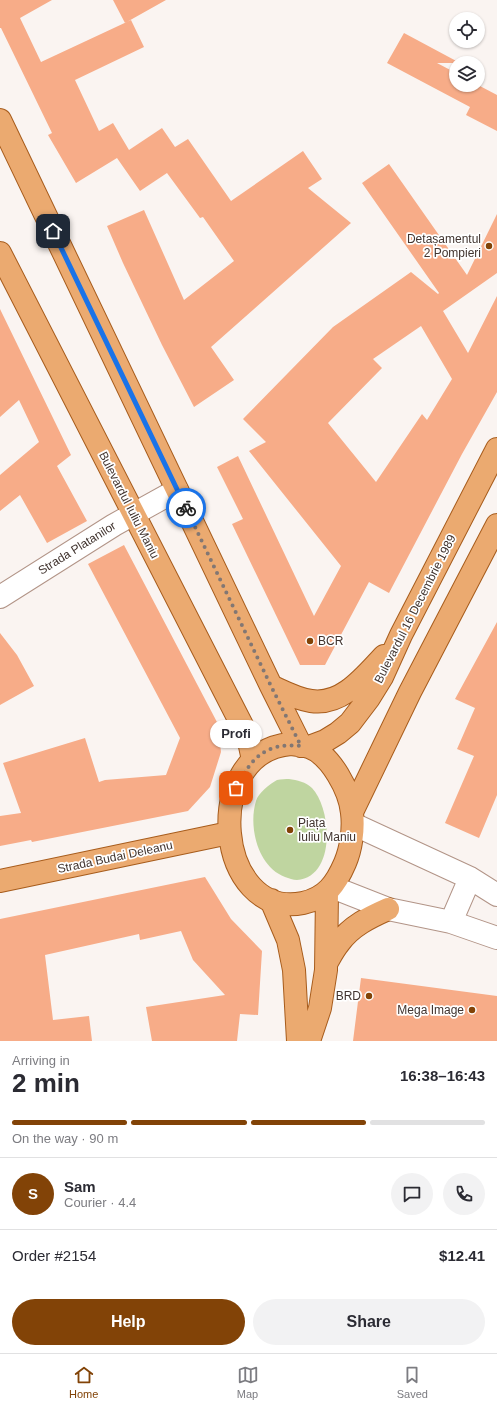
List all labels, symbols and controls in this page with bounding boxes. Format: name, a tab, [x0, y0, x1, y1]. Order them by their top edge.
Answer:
map controls	[449, 12, 485, 92]
button: locate	[449, 12, 485, 48]
button: layers	[449, 56, 485, 92]
pin	[36, 214, 70, 248]
icon: home	[42, 220, 64, 242]
place label: Detașamentul 2 Pompieri	[407, 232, 481, 260]
marker: Detașamentul 2 Pompieri	[484, 241, 494, 251]
street label: Bulevardul Iuliu Maniu	[96, 449, 162, 561]
courier	[166, 488, 206, 528]
icon: bike	[175, 497, 197, 519]
street label: Strada Platanilor	[36, 519, 118, 577]
street label: Bulevardul 16 Decembrie 1989	[371, 532, 459, 686]
place label: BCR	[318, 634, 344, 648]
marker: BCR	[305, 636, 315, 646]
callout: Profi	[210, 720, 262, 748]
text: Profi	[221, 726, 251, 741]
pin	[219, 771, 253, 805]
icon: bag	[225, 777, 247, 799]
place label: Piața Iuliu Maniu	[298, 816, 356, 844]
marker: Piața Iuliu Maniu	[285, 825, 295, 835]
street label: Strada Budai Deleanu	[56, 838, 174, 876]
place label: BRD	[336, 989, 361, 1003]
marker: BRD	[364, 991, 374, 1001]
place label: Mega Image	[397, 1003, 464, 1017]
marker: Mega Image	[467, 1005, 477, 1015]
text: Arriving in	[12, 1053, 70, 1068]
text: 16:38–16:43	[400, 1067, 485, 1084]
text: 2 min	[12, 1068, 80, 1098]
text: On the way · 90 m	[12, 1131, 118, 1146]
button: chat	[391, 1173, 433, 1215]
button: phone	[443, 1173, 485, 1215]
text: Sam	[64, 1178, 96, 1195]
text: S	[28, 1185, 38, 1202]
text: Courier · 4.4	[64, 1195, 136, 1210]
text: Order #2154	[12, 1247, 96, 1264]
text: $12.41	[439, 1247, 485, 1264]
button: Help	[12, 1299, 245, 1345]
button: Share	[253, 1299, 485, 1345]
tab: Home	[69, 1364, 98, 1400]
tab: Map	[237, 1364, 259, 1400]
tab: Saved	[397, 1364, 428, 1400]

